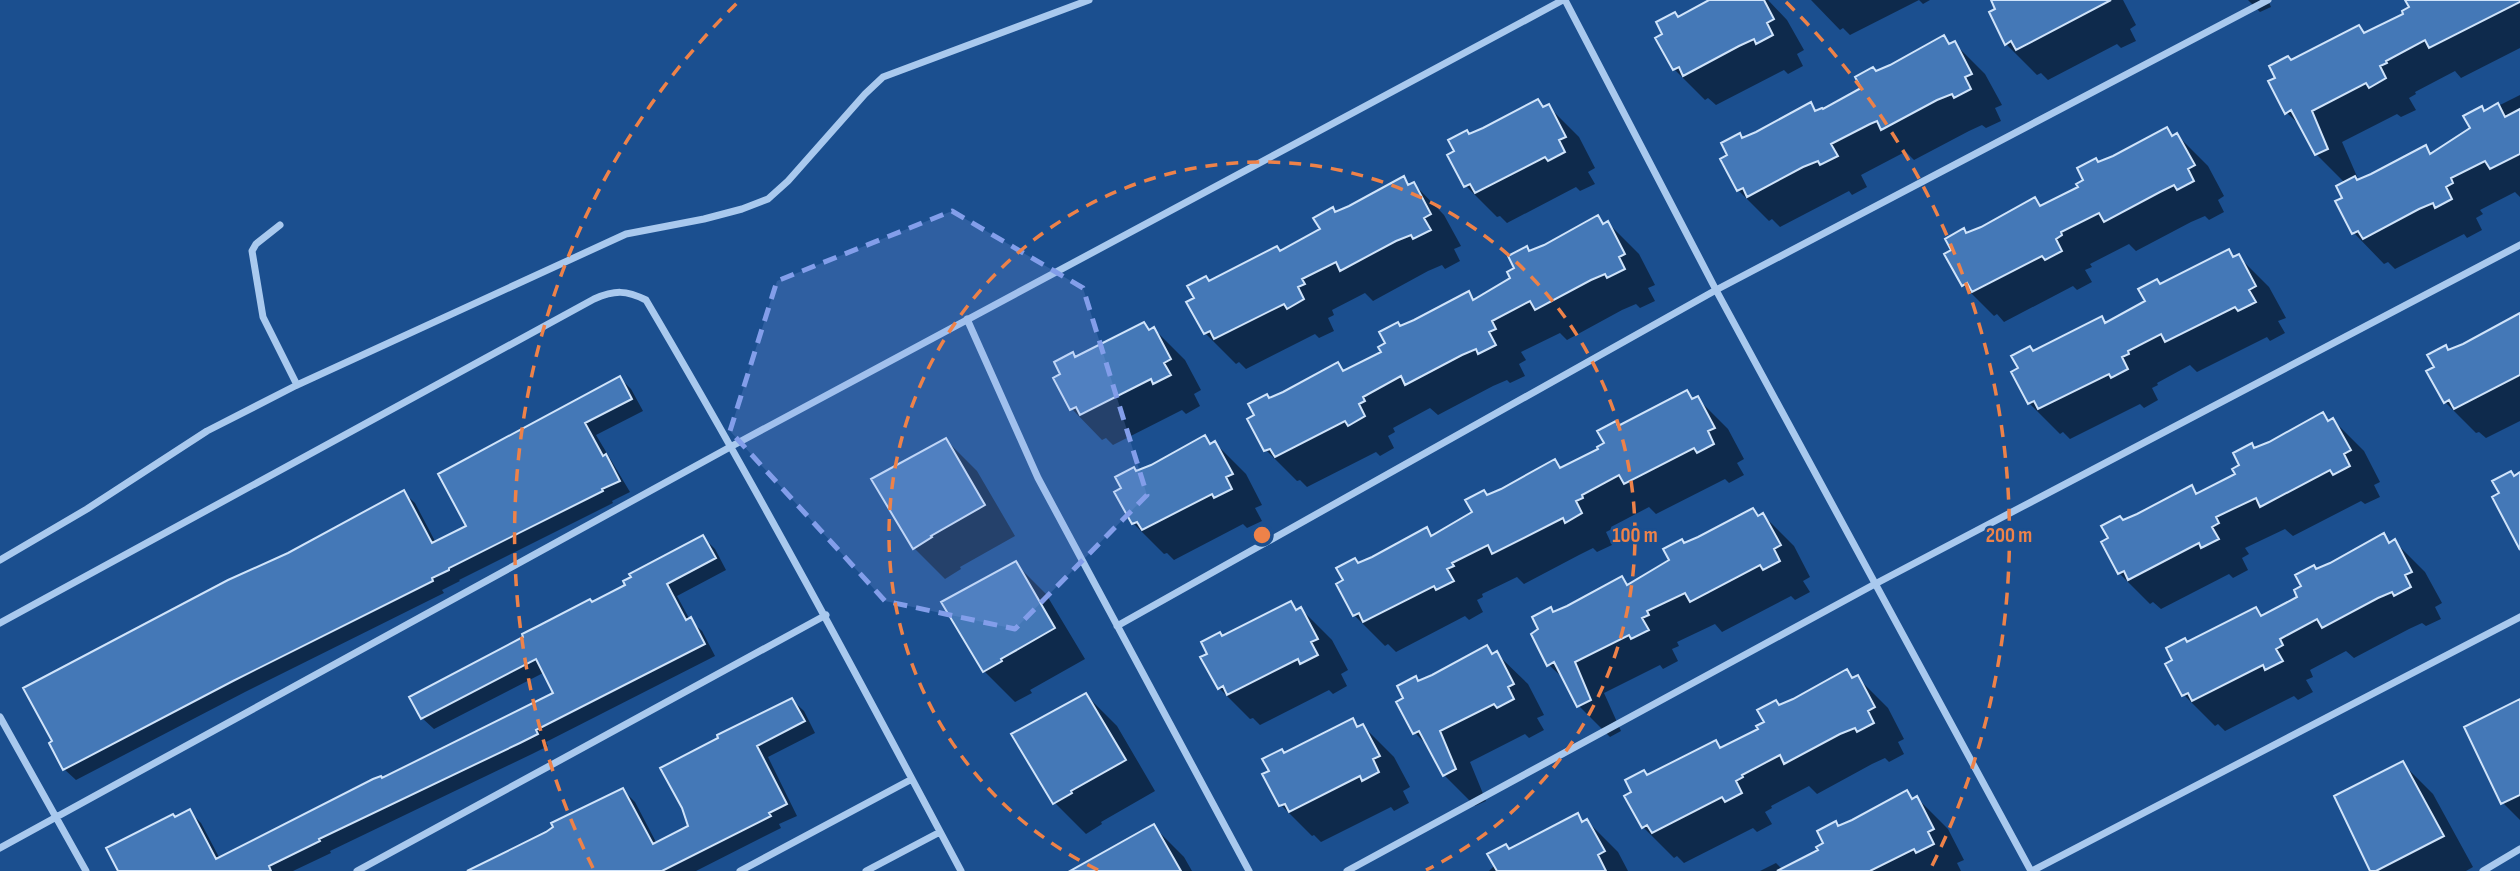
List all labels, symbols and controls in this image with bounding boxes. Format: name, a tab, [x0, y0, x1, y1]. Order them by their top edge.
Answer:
centre of rings	[1250, 523, 1274, 547]
text: 100 m	[1612, 523, 1658, 548]
text: 200 m	[1986, 523, 2032, 548]

